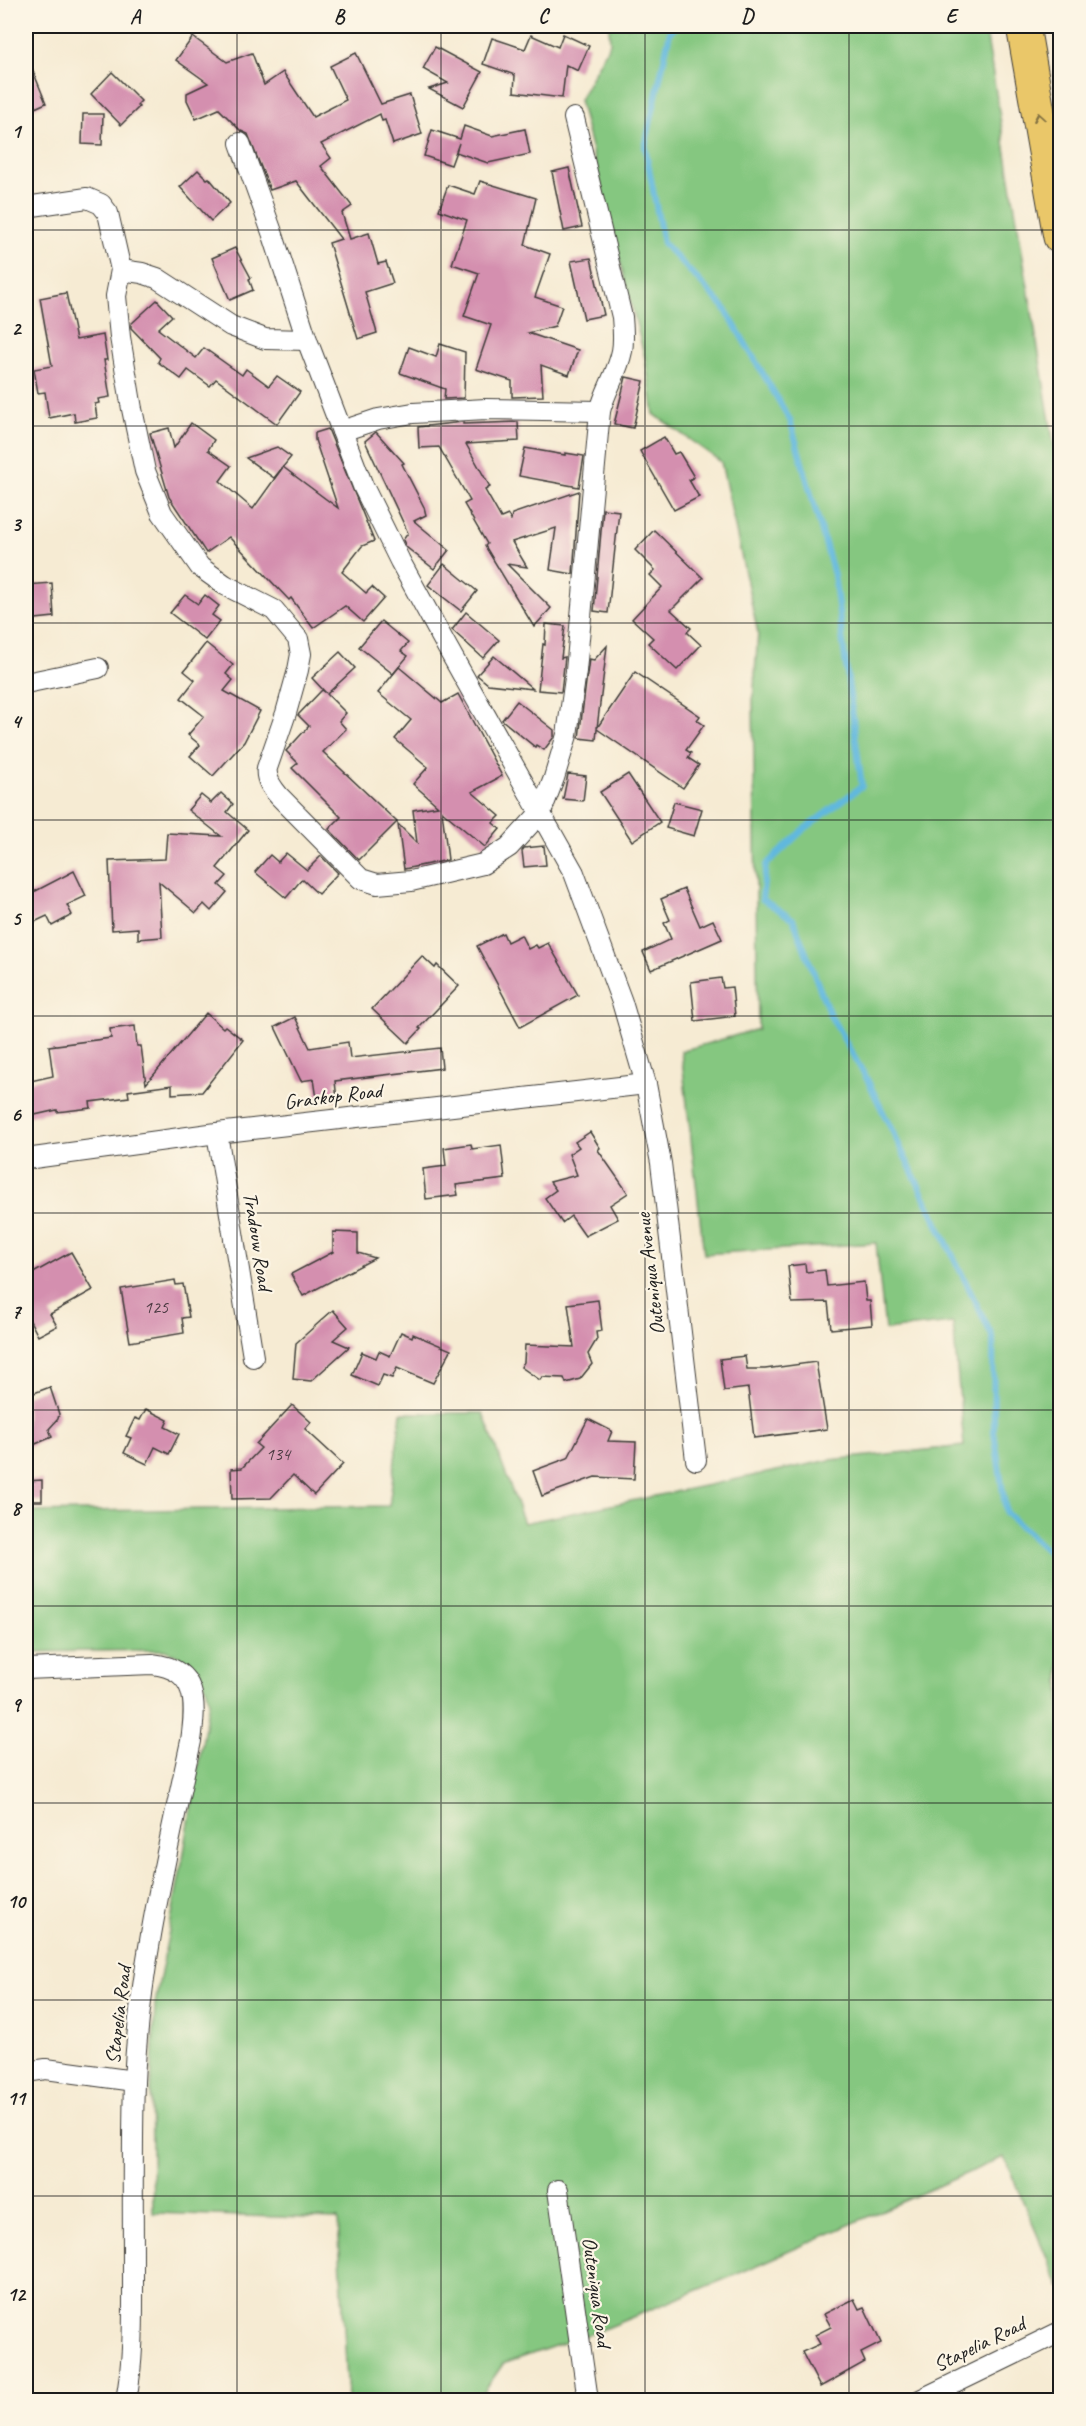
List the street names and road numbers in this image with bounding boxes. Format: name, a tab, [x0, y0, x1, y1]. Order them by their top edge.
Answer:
street label: Graskop Road	[283, 1077, 387, 1115]
street label: Tradouw Road	[237, 1190, 279, 1296]
street label: Outeniqua Avenue	[629, 1210, 670, 1337]
street label: Stapelia Road	[99, 1961, 137, 2066]
street label: Outeniqua Road	[576, 2236, 618, 2352]
street label: Stapelia Road	[929, 2309, 1032, 2377]

